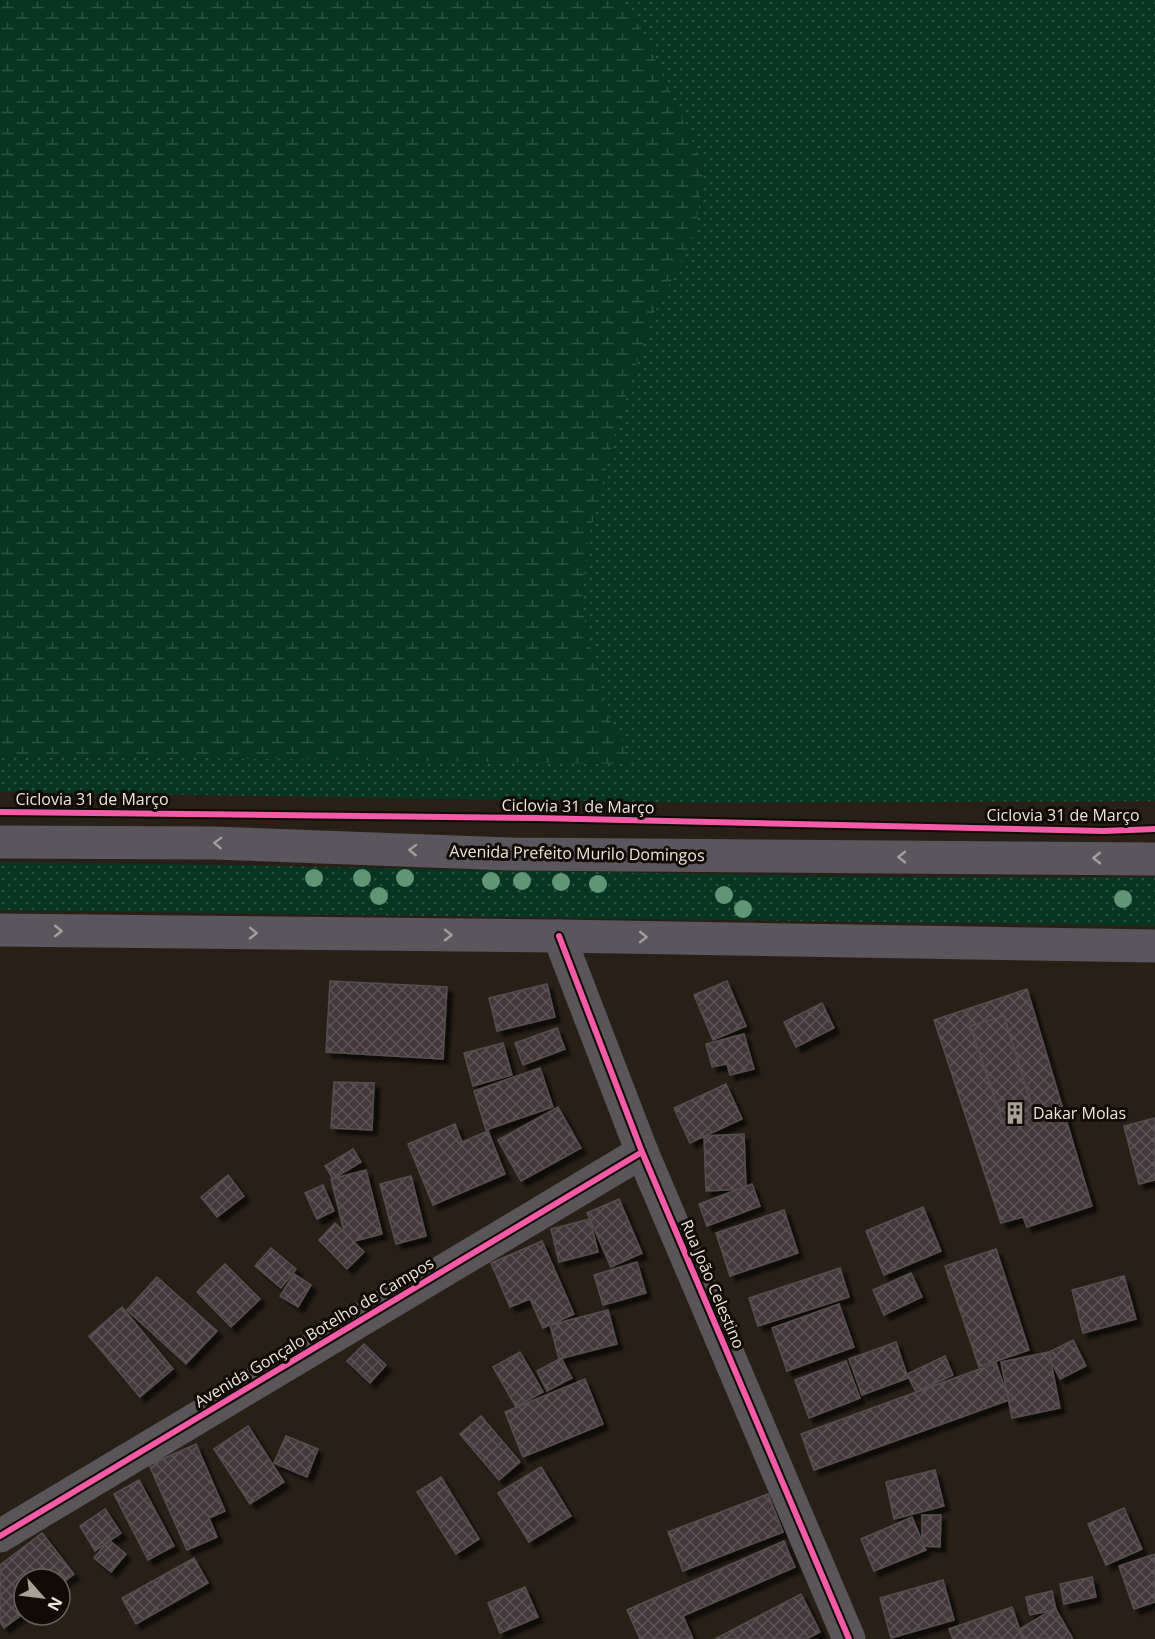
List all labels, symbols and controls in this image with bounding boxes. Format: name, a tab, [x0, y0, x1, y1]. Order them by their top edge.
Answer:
street label: Ciclovia 31 de Março	[15, 788, 169, 810]
street label: Ciclovia 31 de Março	[501, 794, 655, 818]
street label: Ciclovia 31 de Março	[986, 804, 1140, 826]
one-way arrow	[213, 837, 222, 849]
street label: Avenida Prefeito Murilo Domingos	[449, 840, 705, 866]
one-way arrow	[408, 844, 417, 857]
one-way arrow	[897, 851, 906, 863]
one-way arrow	[1092, 852, 1101, 864]
one-way arrow	[54, 925, 63, 937]
one-way arrow	[249, 927, 258, 939]
one-way arrow	[444, 928, 453, 941]
one-way arrow	[639, 931, 648, 943]
building icon: Dakar Molas	[1002, 1100, 1028, 1126]
place label: Dakar Molas	[1033, 1102, 1126, 1124]
street label: Rua João Celestino	[676, 1216, 750, 1352]
street label: Avenida Gonçalo Botelho de Campos	[190, 1252, 438, 1412]
north arrow	[12, 1567, 72, 1627]
text: N	[42, 1593, 68, 1615]

